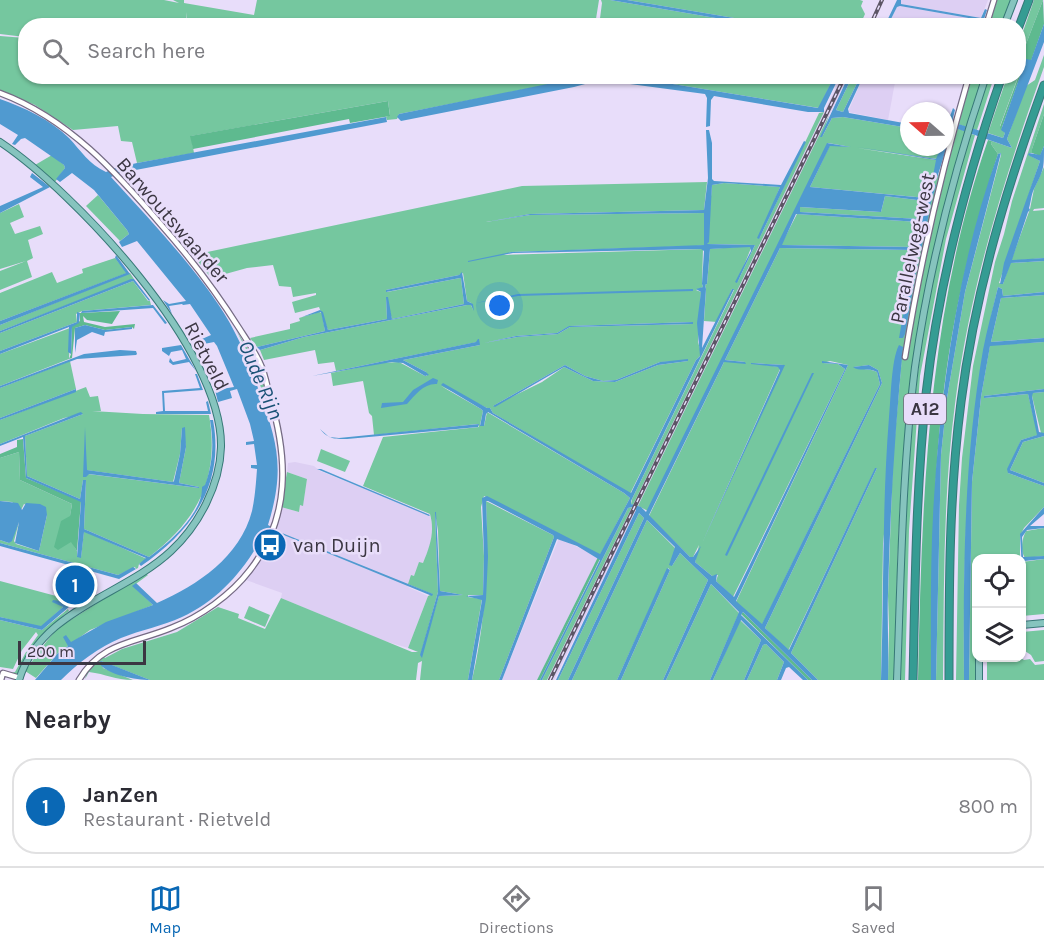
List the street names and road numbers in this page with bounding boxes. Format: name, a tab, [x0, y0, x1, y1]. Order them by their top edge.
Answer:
street label: Barwoutswaarder	[112, 153, 234, 289]
street label: Parallelweg-west	[885, 170, 940, 325]
street label: Rietveld	[180, 318, 234, 394]
road number: A12	[904, 394, 946, 424]

